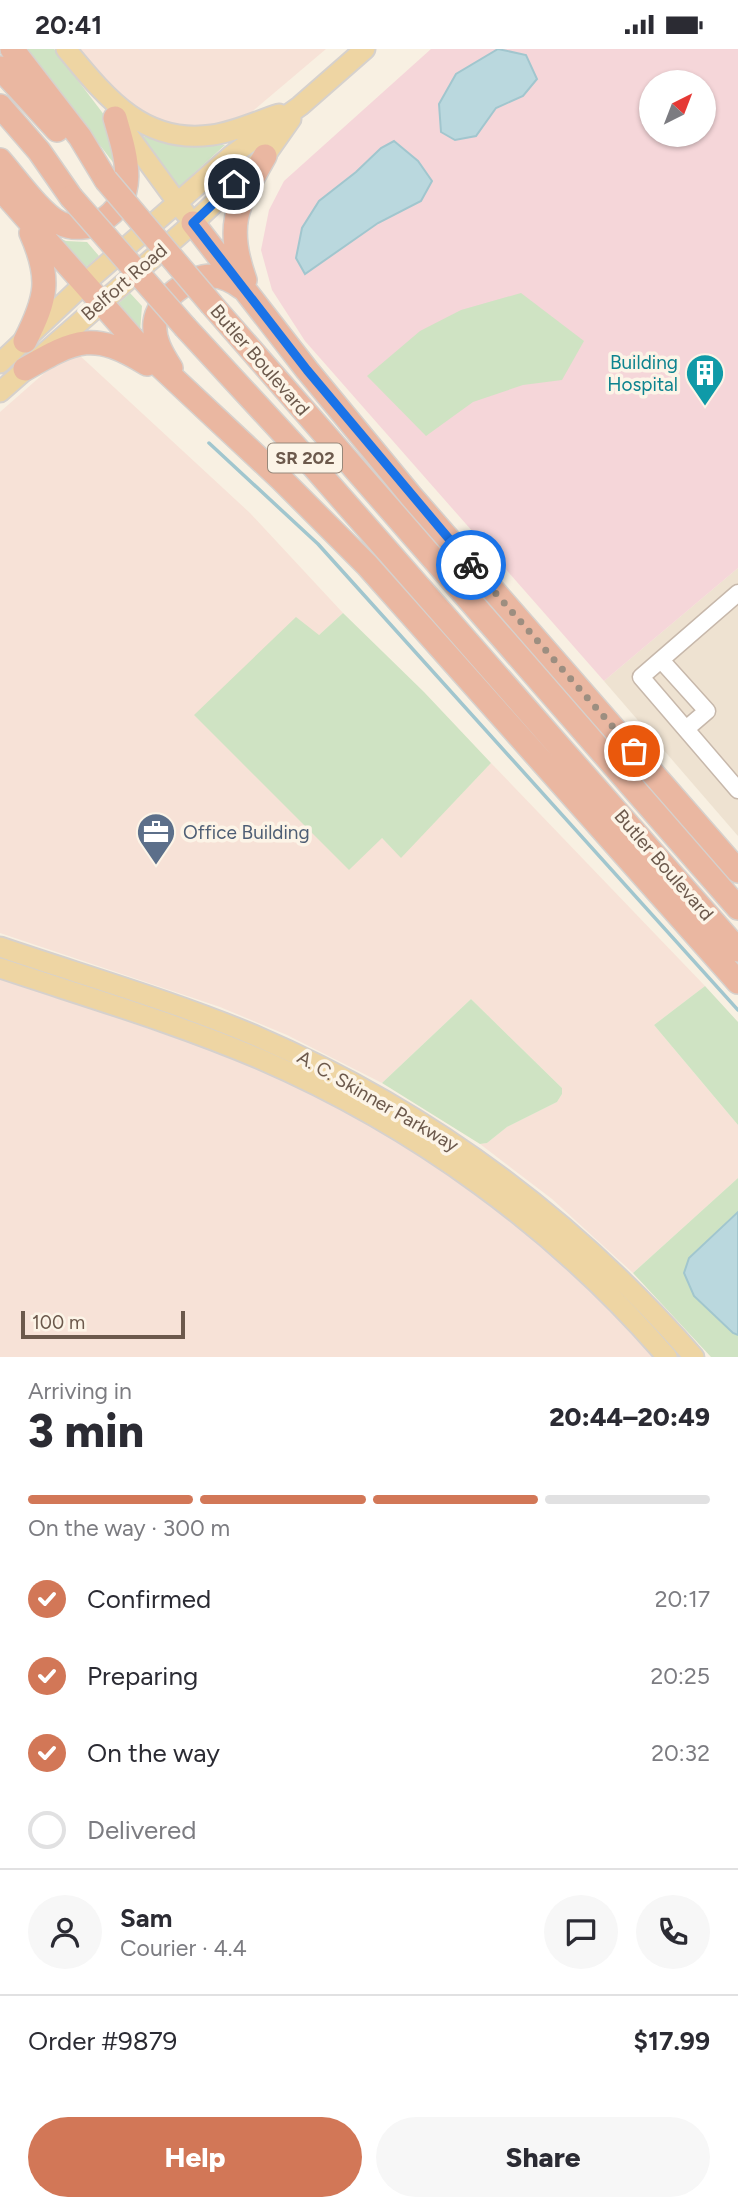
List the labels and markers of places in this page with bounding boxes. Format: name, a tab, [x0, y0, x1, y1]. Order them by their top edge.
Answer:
pin	[204, 154, 264, 214]
place label: Building Hospital	[607, 351, 678, 396]
building icon: Building Hospital	[684, 352, 726, 407]
pin	[604, 721, 664, 781]
office icon: Office Building	[135, 811, 177, 866]
place label: Office Building	[183, 821, 310, 844]

